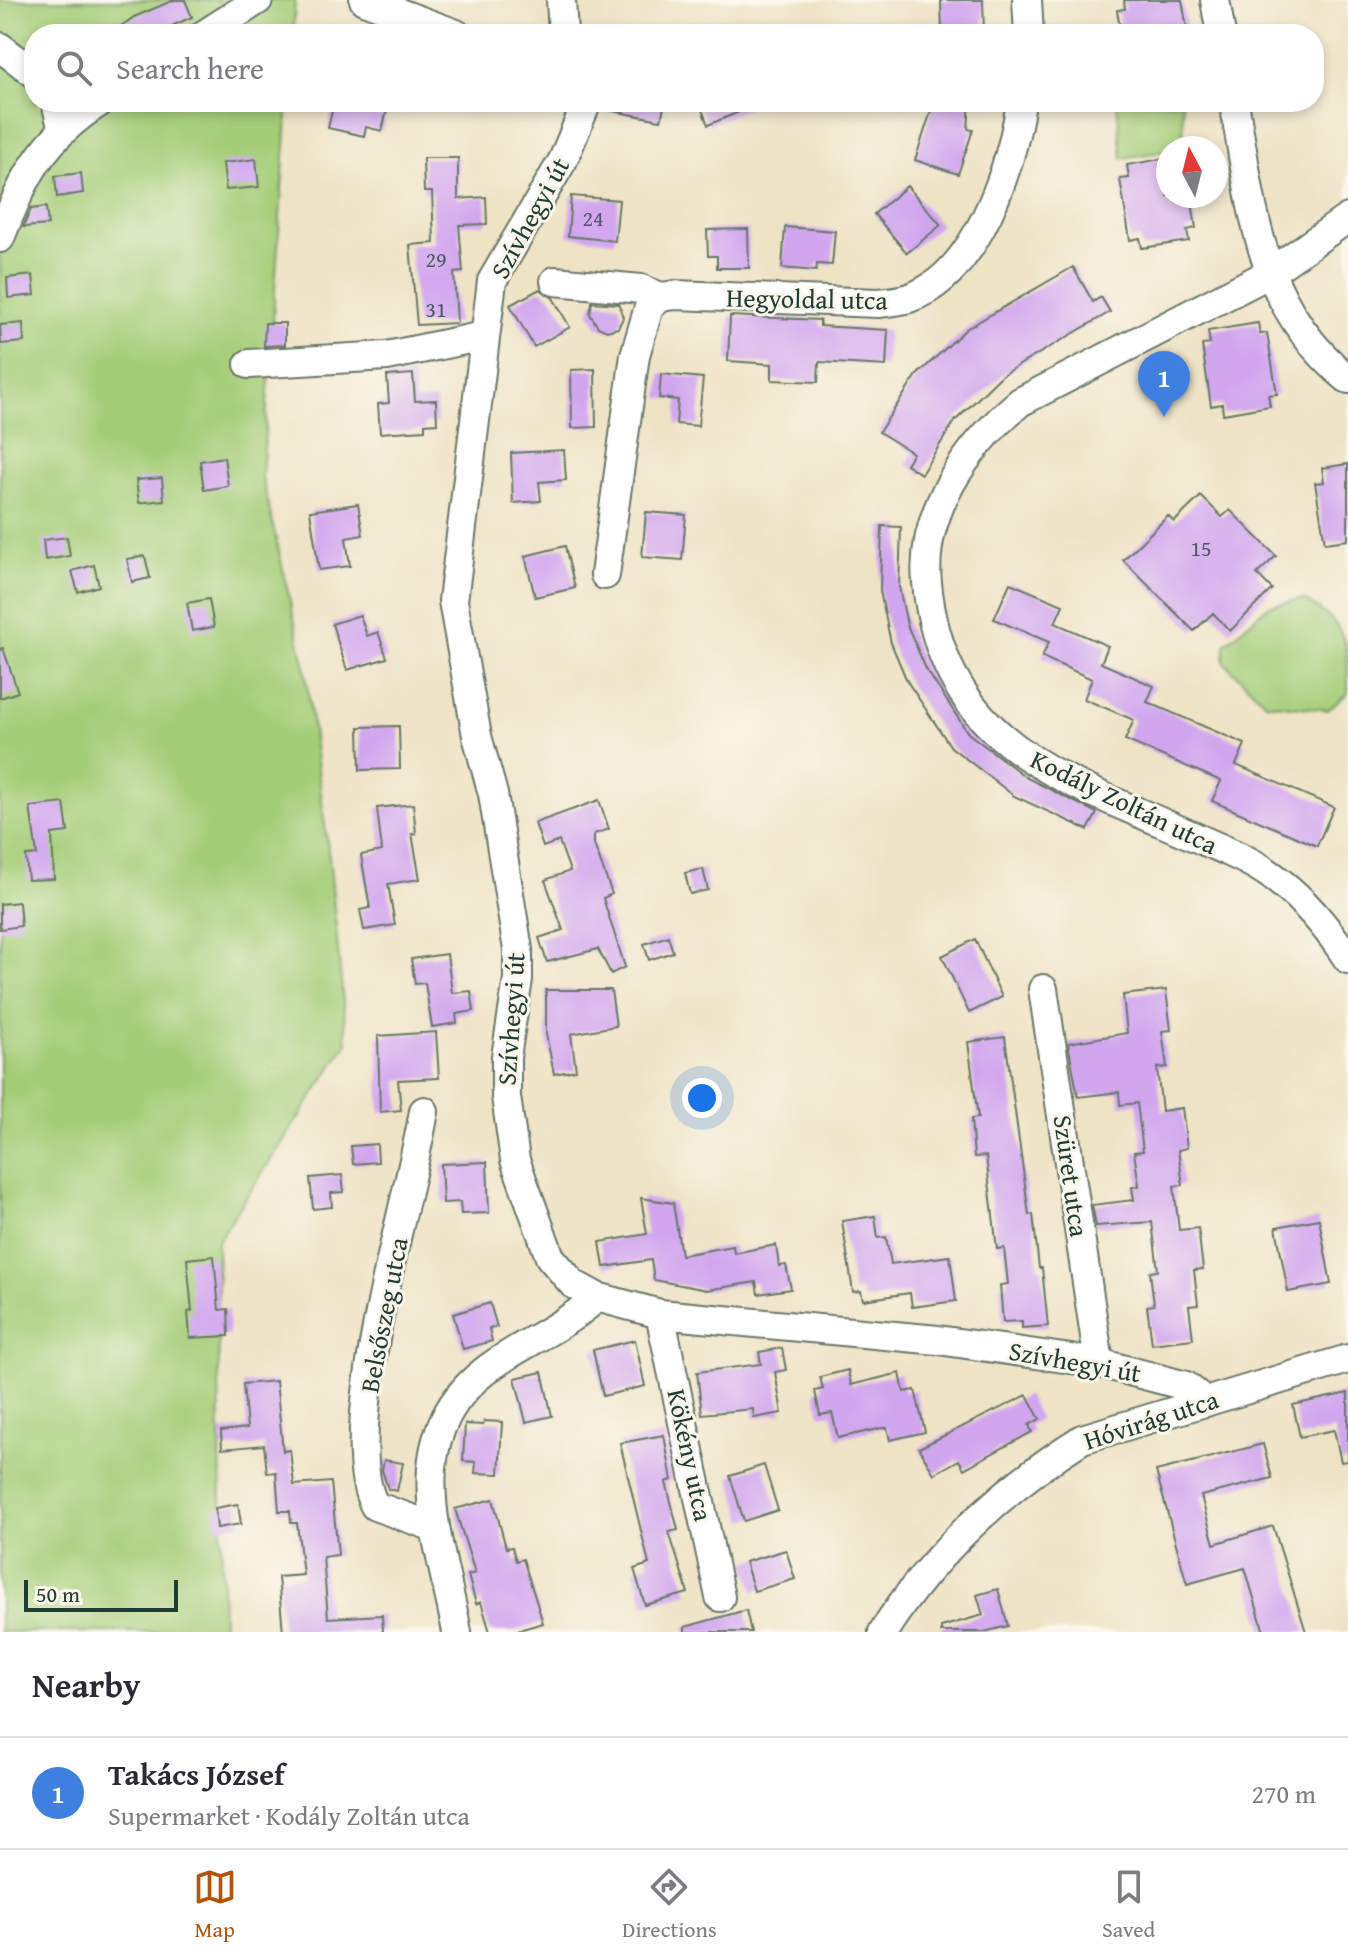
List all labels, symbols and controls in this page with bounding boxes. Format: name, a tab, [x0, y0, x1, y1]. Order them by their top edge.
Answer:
search box	[24, 24, 1324, 112]
icon: search	[52, 46, 96, 90]
text: Search here	[116, 46, 264, 90]
north arrow	[1156, 136, 1228, 208]
street label: Szívhegyi út	[480, 150, 579, 285]
house number: 24	[582, 202, 604, 234]
house number: 29	[425, 243, 447, 275]
street label: Hegyoldal utca	[726, 278, 889, 319]
house number: 31	[425, 293, 447, 325]
pin: 1	[1138, 351, 1190, 417]
house number: 15	[1190, 532, 1212, 564]
street label: Kodály Zoltán utca	[1024, 739, 1225, 864]
street label: Szívhegyi út	[486, 951, 535, 1087]
your location	[682, 1078, 722, 1118]
street label: Szüret utca	[1044, 1113, 1099, 1240]
street label: Belsőszeg utca	[349, 1233, 418, 1396]
street label: Szívhegyi út	[1006, 1331, 1144, 1392]
street label: Hóvirág utca	[1078, 1379, 1224, 1460]
street label: Kökény utca	[657, 1385, 724, 1525]
scale bar	[24, 1576, 178, 1612]
text: 50 m	[36, 1578, 80, 1610]
text: Nearby	[32, 1660, 141, 1709]
text: Takács József	[108, 1752, 284, 1796]
text: 1	[51, 1774, 65, 1813]
text: 270 m	[1251, 1774, 1316, 1813]
text: Supermarket · Kodály Zoltán utca	[108, 1796, 470, 1835]
tab: Map	[193, 1865, 237, 1945]
tab: Directions	[622, 1865, 717, 1945]
tab: Saved	[1102, 1865, 1155, 1945]

